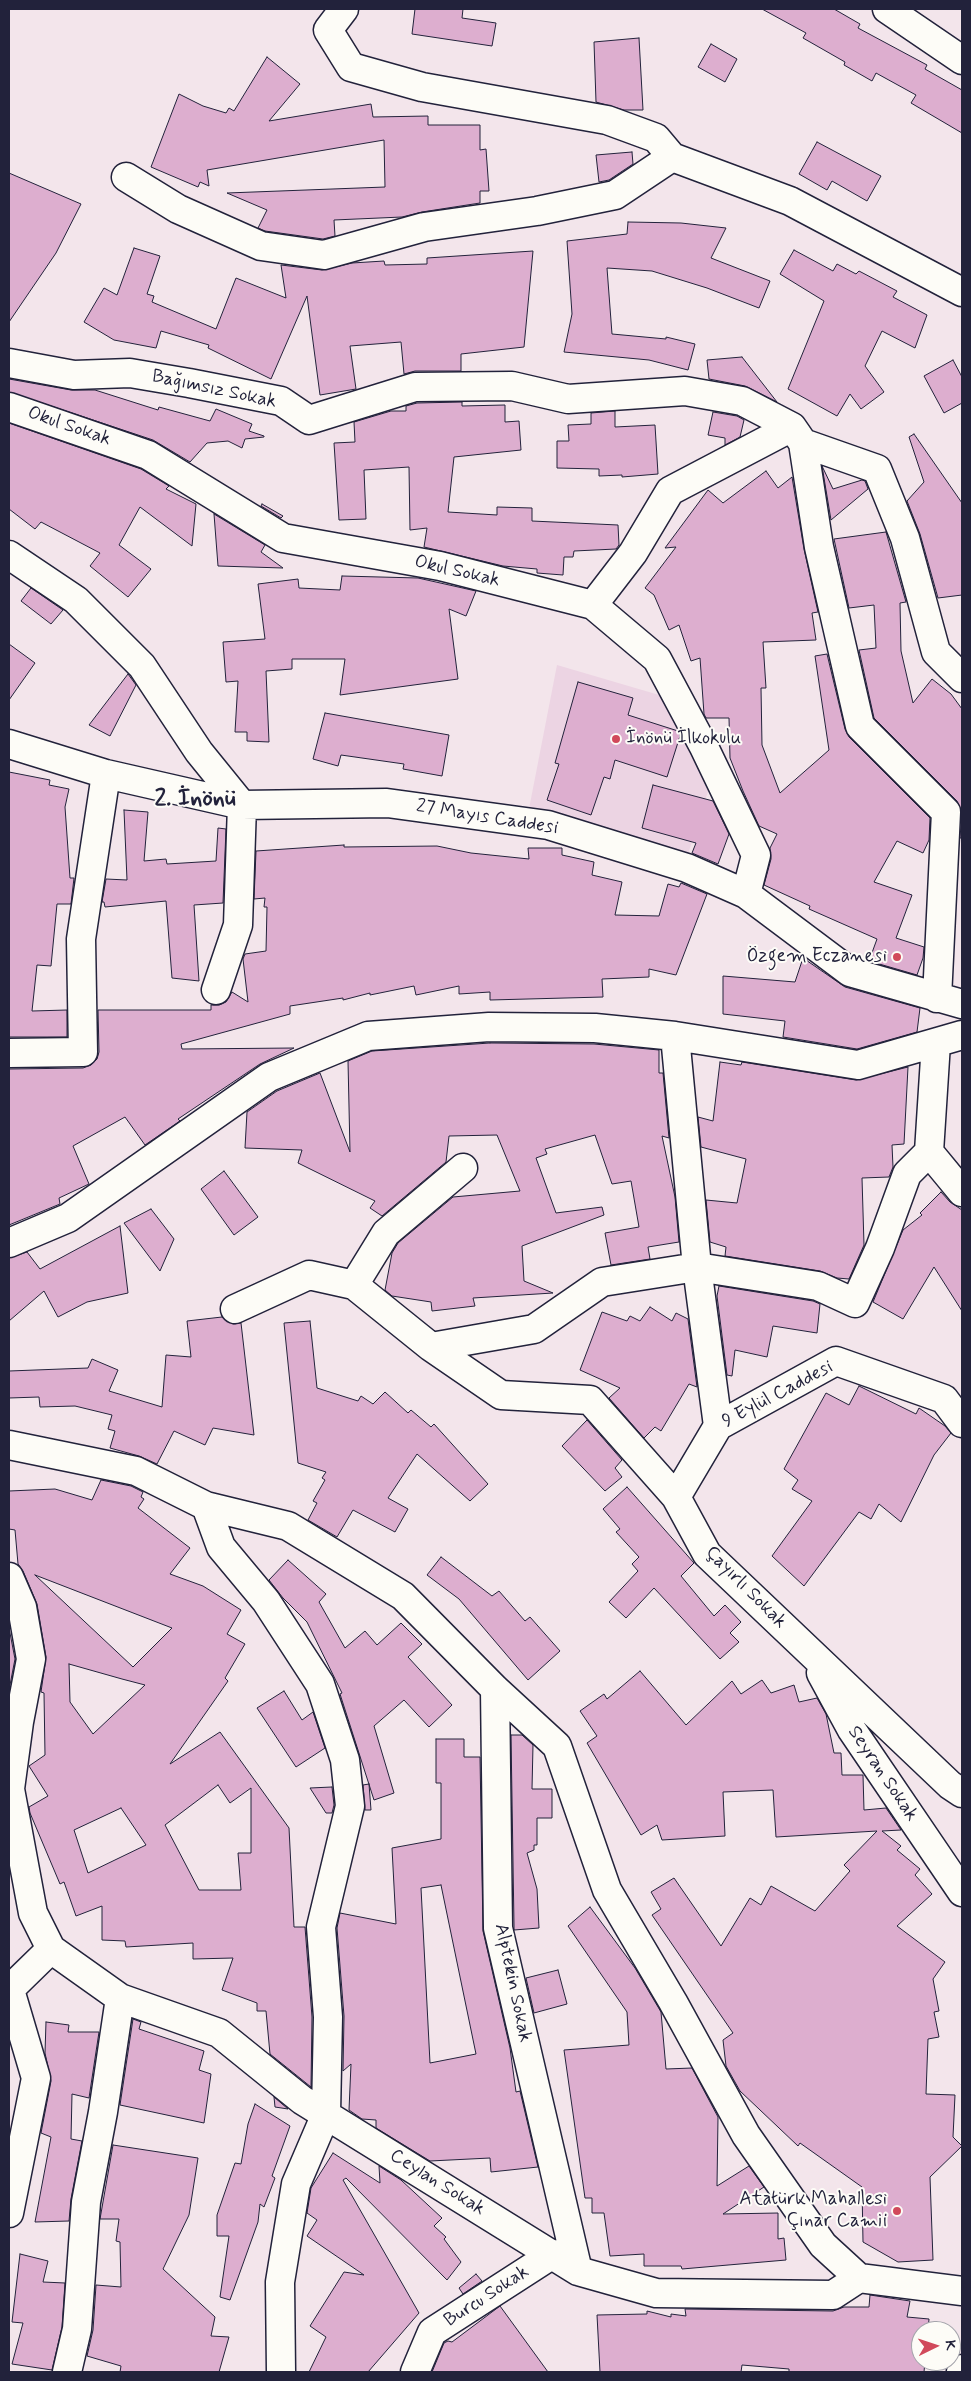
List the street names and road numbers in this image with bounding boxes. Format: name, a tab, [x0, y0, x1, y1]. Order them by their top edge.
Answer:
street label: Bağımsız Sokak	[150, 366, 278, 414]
street label: Okul Sokak	[24, 402, 114, 452]
street label: Okul Sokak	[412, 551, 502, 593]
street label: 27 Mayıs Caddesi	[414, 796, 560, 840]
street label: 9 Eylül Caddesi	[719, 1356, 837, 1434]
street label: Çayırlı Sokak	[699, 1542, 791, 1634]
street label: Seyran Sokak	[842, 1722, 922, 1826]
street label: Alptekin Sokak	[488, 1922, 536, 2044]
street label: Ceylan Sokak	[385, 2145, 489, 2221]
street label: Burcu Sokak	[440, 2261, 534, 2333]

